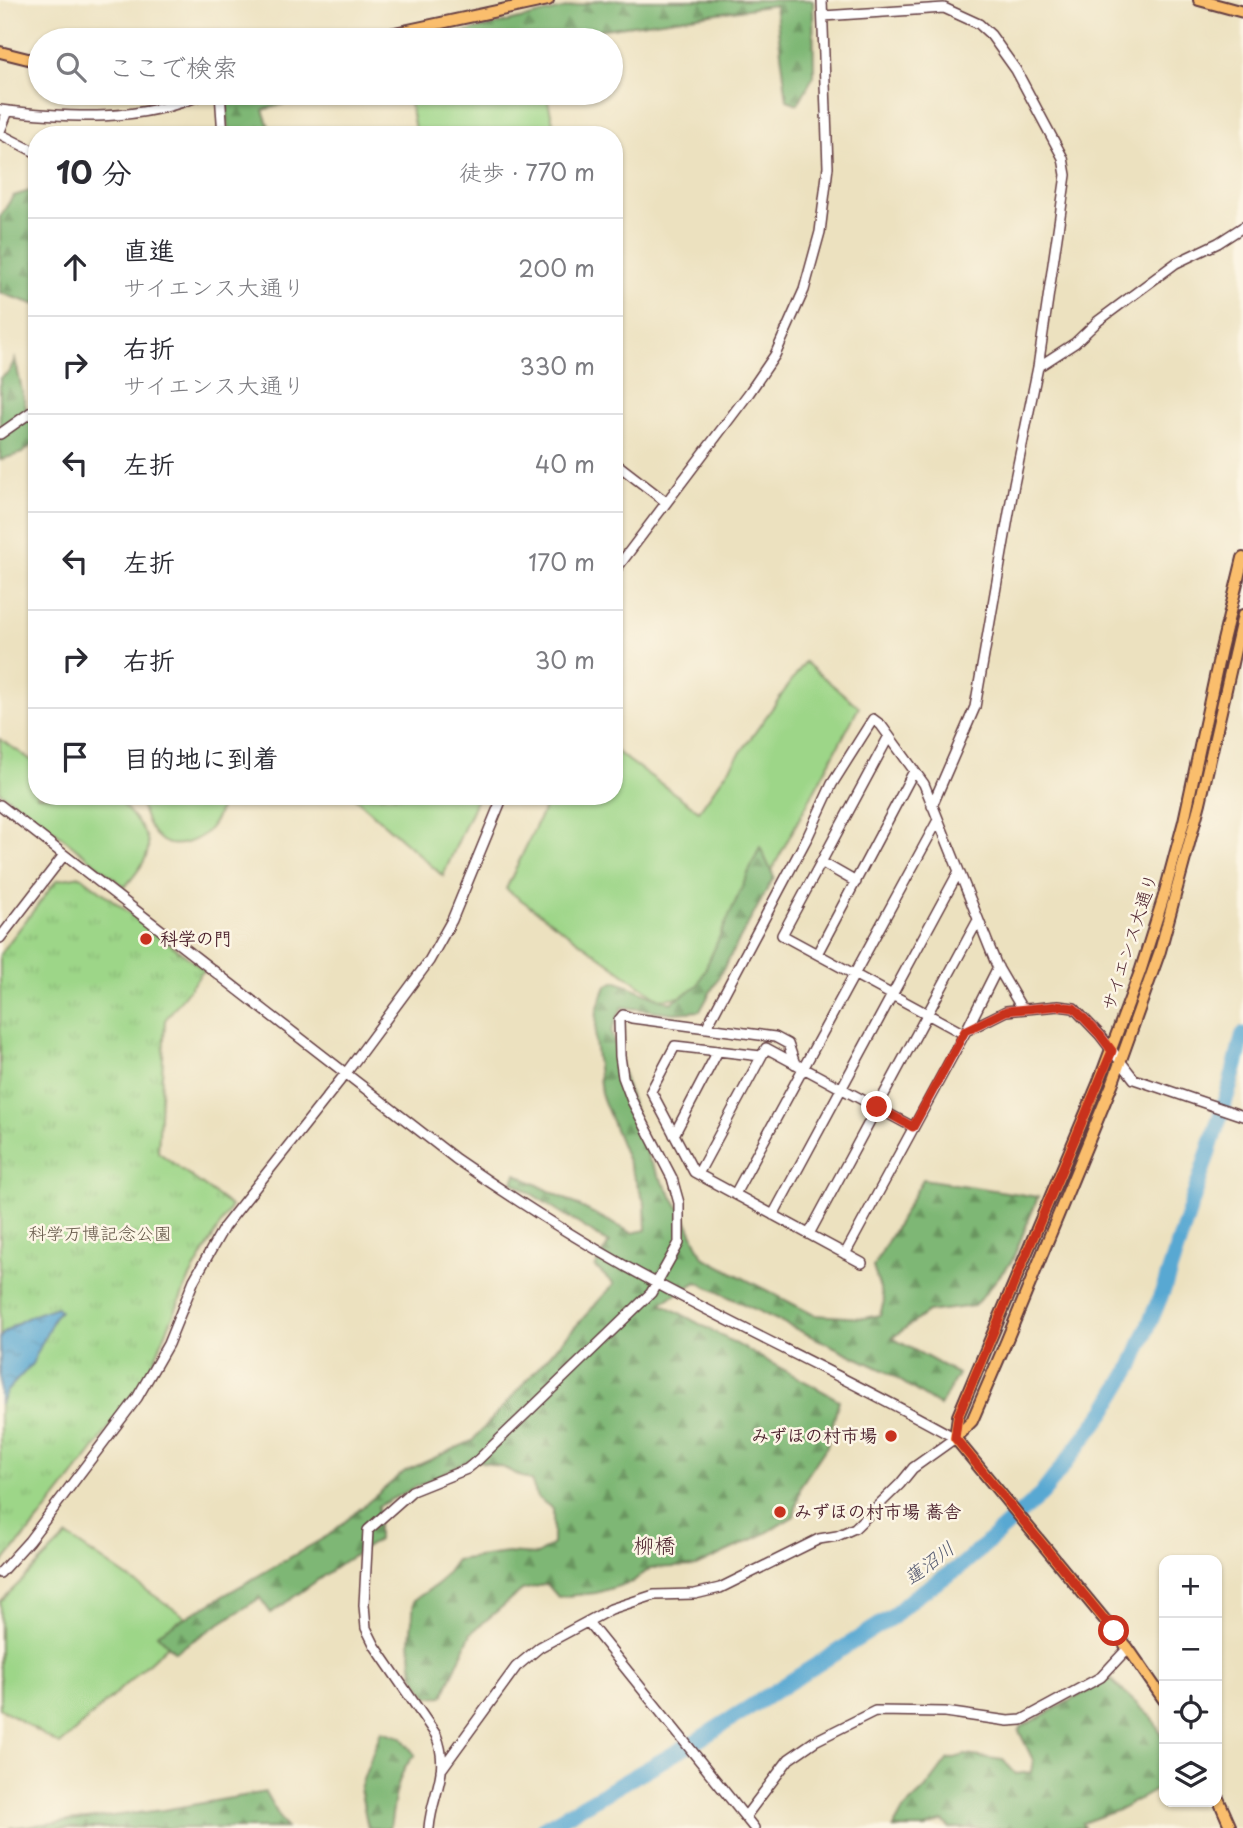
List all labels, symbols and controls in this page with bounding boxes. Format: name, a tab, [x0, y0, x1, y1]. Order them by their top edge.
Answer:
search box	[28, 28, 623, 105]
text: ここで検索	[108, 47, 238, 86]
icon: search	[52, 48, 90, 86]
text: 10 分	[56, 149, 132, 194]
text: 徒歩 · 770 m	[459, 154, 595, 189]
text: 直進	[123, 230, 175, 269]
icon: ahead	[56, 248, 94, 286]
text: 200 m	[518, 250, 595, 285]
text: サイエンス大通り	[123, 269, 306, 304]
text: 右折	[123, 328, 175, 367]
icon: right	[56, 346, 94, 384]
text: 330 m	[519, 348, 595, 383]
text: サイエンス大通り	[123, 367, 306, 402]
icon: left	[56, 444, 94, 482]
text: 左折	[123, 444, 175, 483]
text: 40 m	[535, 446, 595, 481]
icon: left	[56, 542, 94, 580]
text: 左折	[123, 542, 175, 581]
text: 170 m	[528, 544, 595, 579]
icon: right	[56, 640, 94, 678]
text: 右折	[123, 640, 175, 679]
text: 30 m	[534, 642, 595, 677]
icon: arrive	[56, 738, 94, 776]
text: 目的地に到着	[123, 738, 279, 777]
street label: サイエンス大通り	[1094, 869, 1163, 1014]
place label: 科学の門	[160, 924, 232, 951]
marker: 科学の門	[138, 931, 154, 947]
route end	[861, 1091, 892, 1122]
park label: 科学万博記念公園	[28, 1219, 172, 1246]
place label: みずほの村市場	[751, 1421, 877, 1448]
marker: みずほの村市場	[883, 1428, 899, 1444]
place label: みずほの村市場 蕎舎	[794, 1497, 961, 1524]
marker: みずほの村市場 蕎舎	[772, 1504, 788, 1520]
district label: 柳橋	[633, 1528, 675, 1560]
water label: 蓮沼川	[897, 1534, 960, 1591]
map controls	[1159, 1555, 1222, 1807]
button: +	[1159, 1555, 1222, 1618]
route start	[1098, 1615, 1129, 1646]
button: −	[1159, 1618, 1222, 1681]
button: locate	[1159, 1681, 1222, 1744]
button: layers	[1159, 1744, 1222, 1807]

